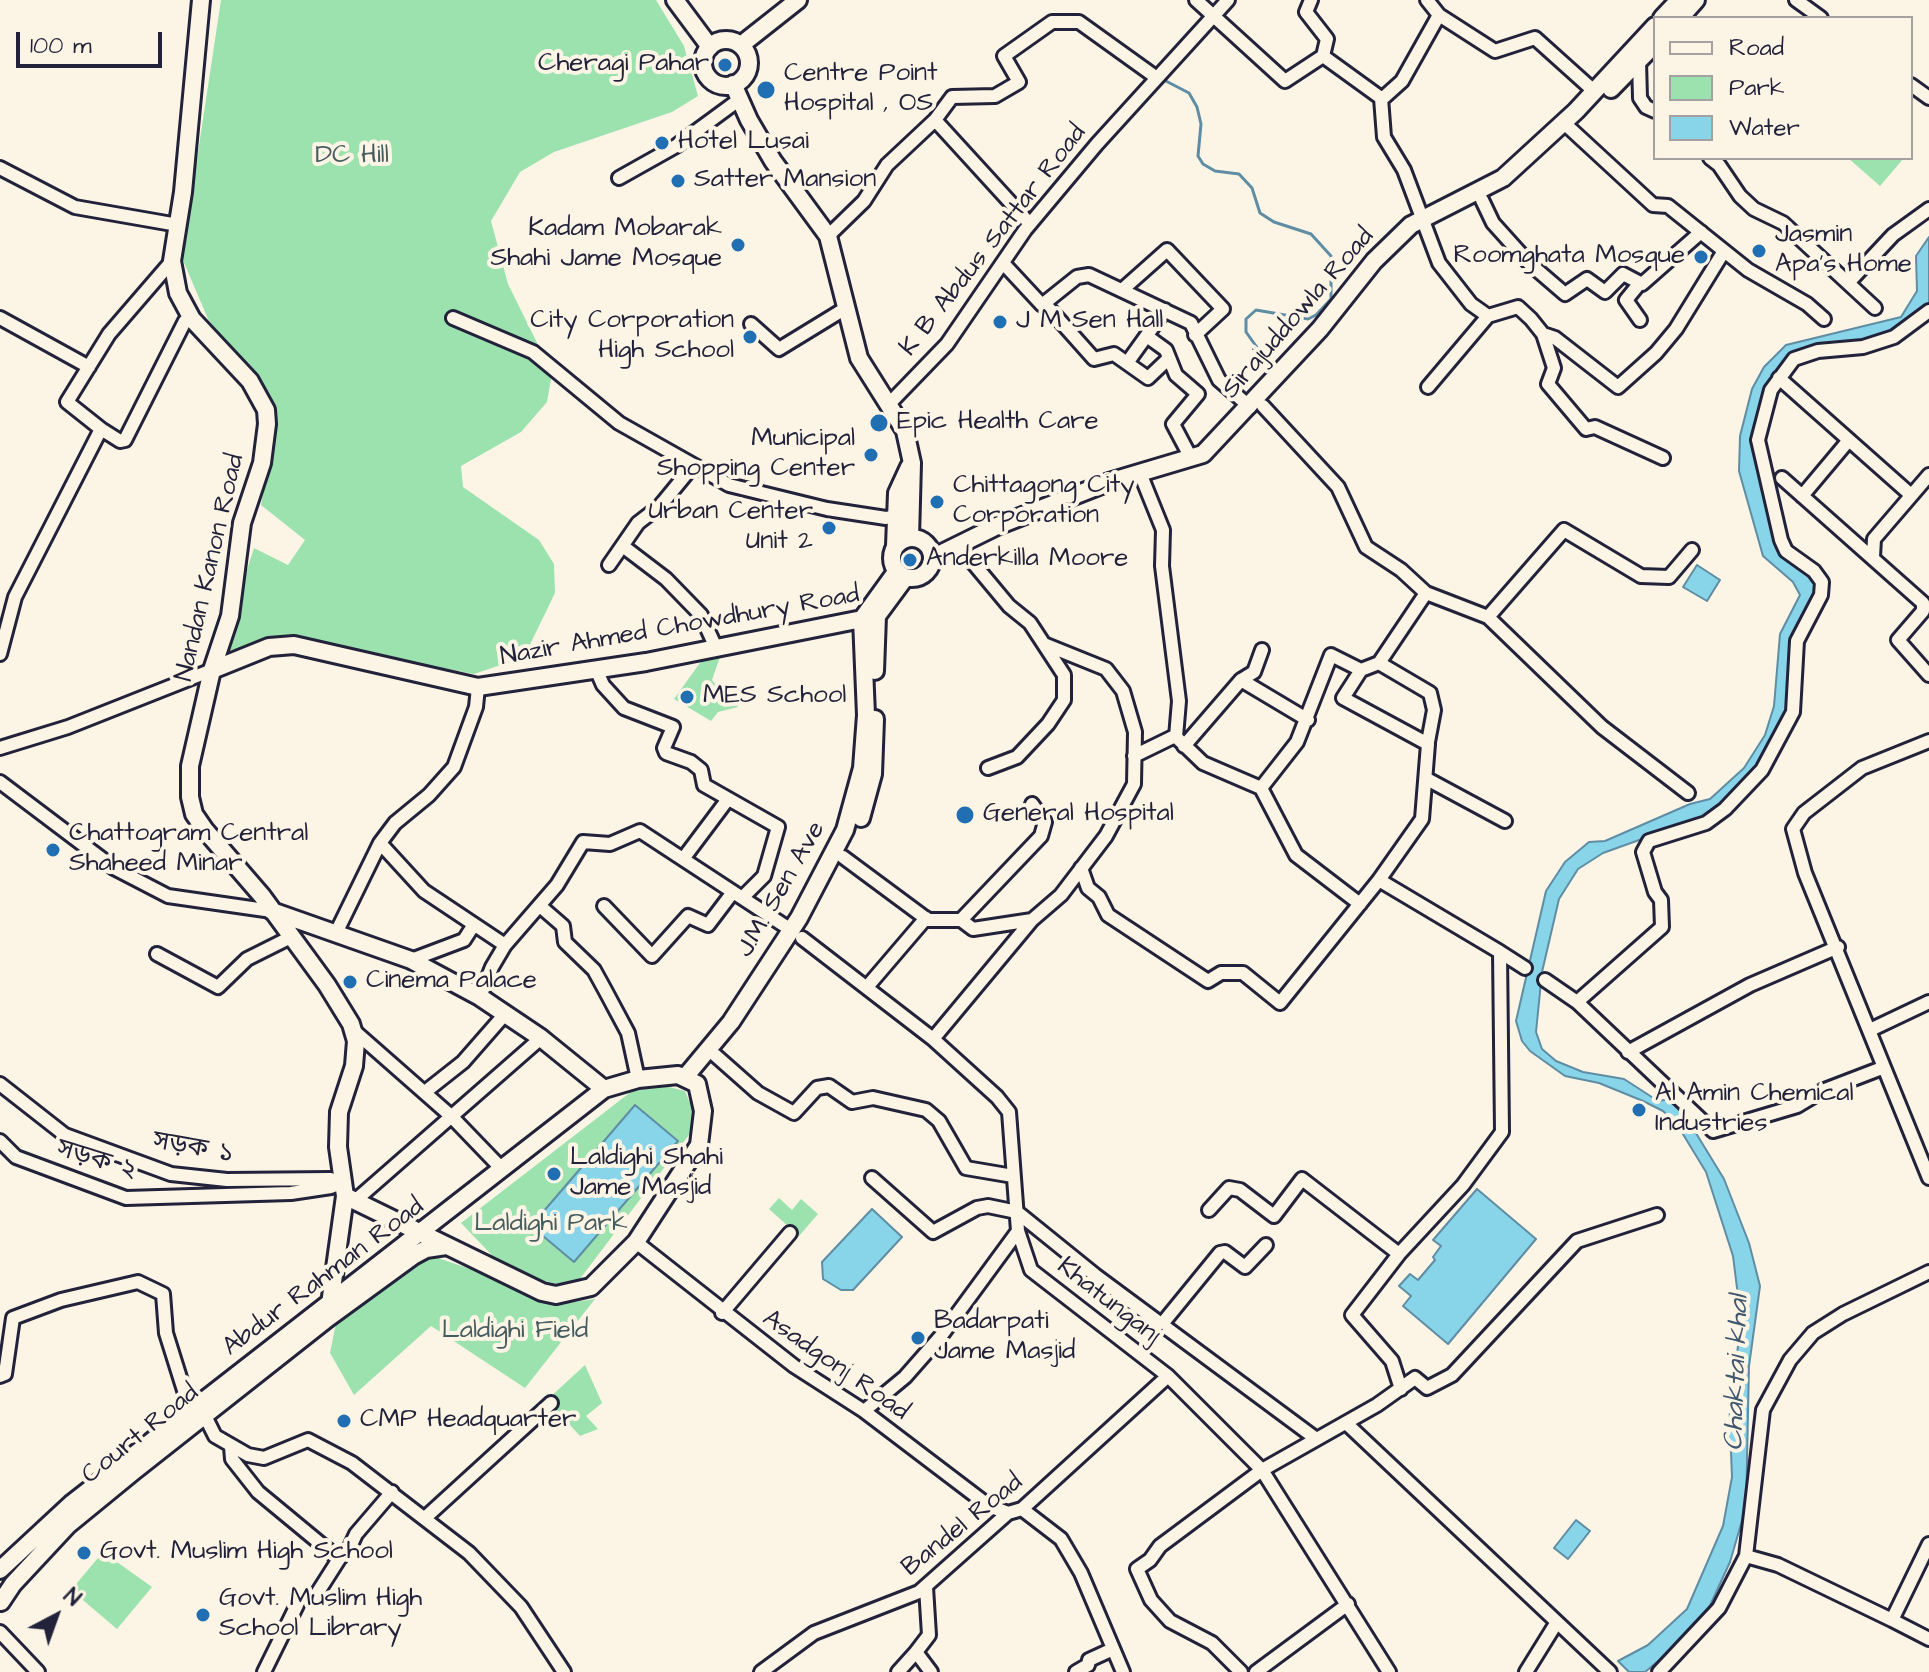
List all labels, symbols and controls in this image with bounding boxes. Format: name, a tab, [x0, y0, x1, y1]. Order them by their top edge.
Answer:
scale bar	[20, 16, 166, 66]
legend	[1653, 16, 1913, 160]
text: 100 m	[30, 29, 92, 63]
text: Road	[1729, 31, 1784, 65]
place label: Cheragi Pahar	[538, 49, 709, 81]
marker: Cheragi Pahar	[716, 56, 734, 74]
place label: Centre Point Hospital , OS	[784, 59, 937, 120]
text: Park	[1729, 71, 1785, 105]
marker: Centre Point Hospital , OS	[755, 79, 777, 101]
text: Water	[1729, 111, 1800, 145]
street label: K B Abdus Sattar Road	[894, 119, 1094, 363]
place label: Hotel Lusai	[678, 127, 809, 159]
marker: Hotel Lusai	[653, 134, 671, 152]
park label: DC Hill	[315, 141, 389, 173]
place label: Satter Mansion	[694, 165, 876, 197]
marker: Satter Mansion	[669, 172, 687, 190]
place label: Kadam Mobarak Shahi Jame Mosque	[490, 214, 722, 276]
place label: Jasmin Apa's Home	[1775, 220, 1912, 282]
street label: Sirajuddowla Road	[1216, 222, 1382, 406]
marker: Kadam Mobarak Shahi Jame Mosque	[729, 236, 747, 254]
place label: Roomghata Mosque	[1454, 241, 1685, 273]
marker: Jasmin Apa's Home	[1750, 242, 1768, 260]
marker: Roomghata Mosque	[1692, 248, 1710, 266]
place label: City Corporation High School	[530, 306, 734, 368]
place label: J M Sen Hall	[1016, 306, 1163, 338]
marker: J M Sen Hall	[991, 313, 1009, 331]
marker: City Corporation High School	[741, 328, 759, 346]
place label: Epic Health Care	[897, 407, 1099, 439]
marker: Epic Health Care	[868, 412, 890, 434]
place label: Municipal Shopping Center	[657, 424, 855, 486]
marker: Municipal Shopping Center	[862, 446, 880, 464]
street label: Nandan Kanon Road	[170, 451, 252, 685]
place label: Chittagong City Corporation	[953, 471, 1134, 532]
marker: Chittagong City Corporation	[928, 493, 946, 511]
place label: Urban Center Unit 2	[648, 497, 813, 558]
marker: Urban Center Unit 2	[820, 519, 838, 537]
place label: Anderkilla Moore	[926, 544, 1128, 576]
marker: Anderkilla Moore	[901, 551, 919, 569]
street label: Nazir Ahmed Chowdhury Road	[498, 580, 862, 674]
place label: MES School	[703, 681, 846, 713]
marker: MES School	[678, 688, 696, 706]
place label: General Hospital	[983, 799, 1174, 831]
marker: General Hospital	[954, 804, 976, 826]
street label: J.M. Sen Ave	[731, 817, 833, 963]
place label: Chattogram Central Shaheed Minar	[69, 819, 308, 880]
marker: Chattogram Central Shaheed Minar	[44, 841, 62, 859]
place label: Cinema Palace	[366, 966, 537, 998]
marker: Cinema Palace	[341, 973, 359, 991]
place label: Al Amin Chemical Industries	[1655, 1079, 1854, 1140]
marker: Al Amin Chemical Industries	[1630, 1101, 1648, 1119]
street label: সড়ক ১	[150, 1127, 236, 1171]
street label: সড়ক ২	[52, 1134, 140, 1188]
place label: Laldighi Shahi Jame Masjid	[570, 1143, 723, 1204]
marker: Laldighi Shahi Jame Masjid	[545, 1165, 563, 1183]
street label: Abdur Rahman Road	[217, 1192, 431, 1364]
park label: Laldighi Park	[474, 1209, 628, 1241]
street label: Khatunganj	[1050, 1252, 1166, 1352]
water label: Chaktai khal	[1718, 1295, 1758, 1451]
street label: Asadgonj Road	[756, 1304, 914, 1428]
place label: Badarpati Jame Masjid	[934, 1307, 1075, 1368]
park label: Laldighi Field	[442, 1316, 588, 1348]
marker: Badarpati Jame Masjid	[909, 1329, 927, 1347]
street label: Court Road	[76, 1378, 206, 1492]
place label: CMP Headquarter	[360, 1405, 576, 1437]
marker: CMP Headquarter	[335, 1412, 353, 1430]
street label: Bandel Road	[896, 1468, 1030, 1584]
place label: Govt. Muslim High School	[100, 1537, 393, 1569]
marker: Govt. Muslim High School	[75, 1544, 93, 1562]
north arrow	[16, 1576, 96, 1656]
text: N	[57, 1581, 87, 1614]
place label: Govt. Muslim High School Library	[219, 1584, 422, 1646]
marker: Govt. Muslim High School Library	[194, 1606, 212, 1624]

